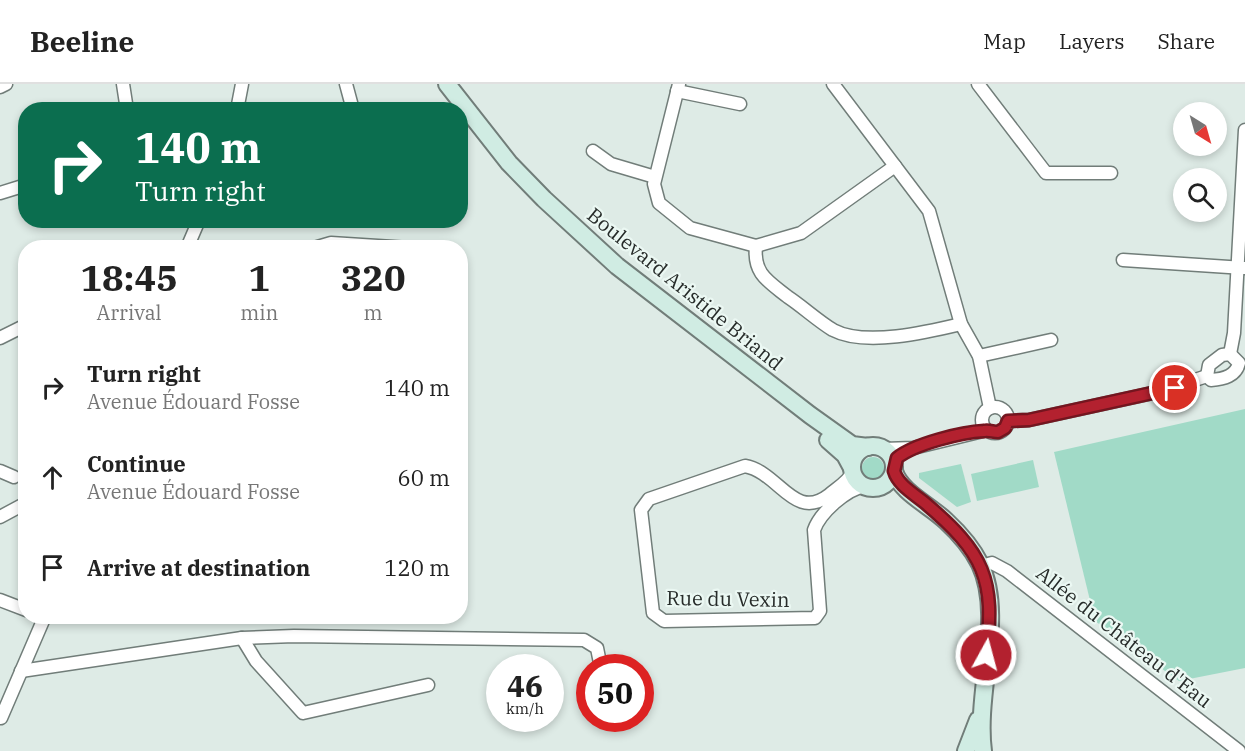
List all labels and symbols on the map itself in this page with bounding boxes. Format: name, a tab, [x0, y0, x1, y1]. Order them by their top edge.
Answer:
north arrow	[1173, 102, 1227, 156]
street label: Boulevard Aristide Briand	[582, 201, 789, 376]
pin	[1149, 362, 1200, 413]
street label: Allée du Château d'Eau	[1031, 560, 1218, 714]
street label: Rue du Vexin	[666, 584, 790, 613]
position arrow	[954, 623, 1018, 687]
speed limit sign: 50	[576, 654, 654, 732]

